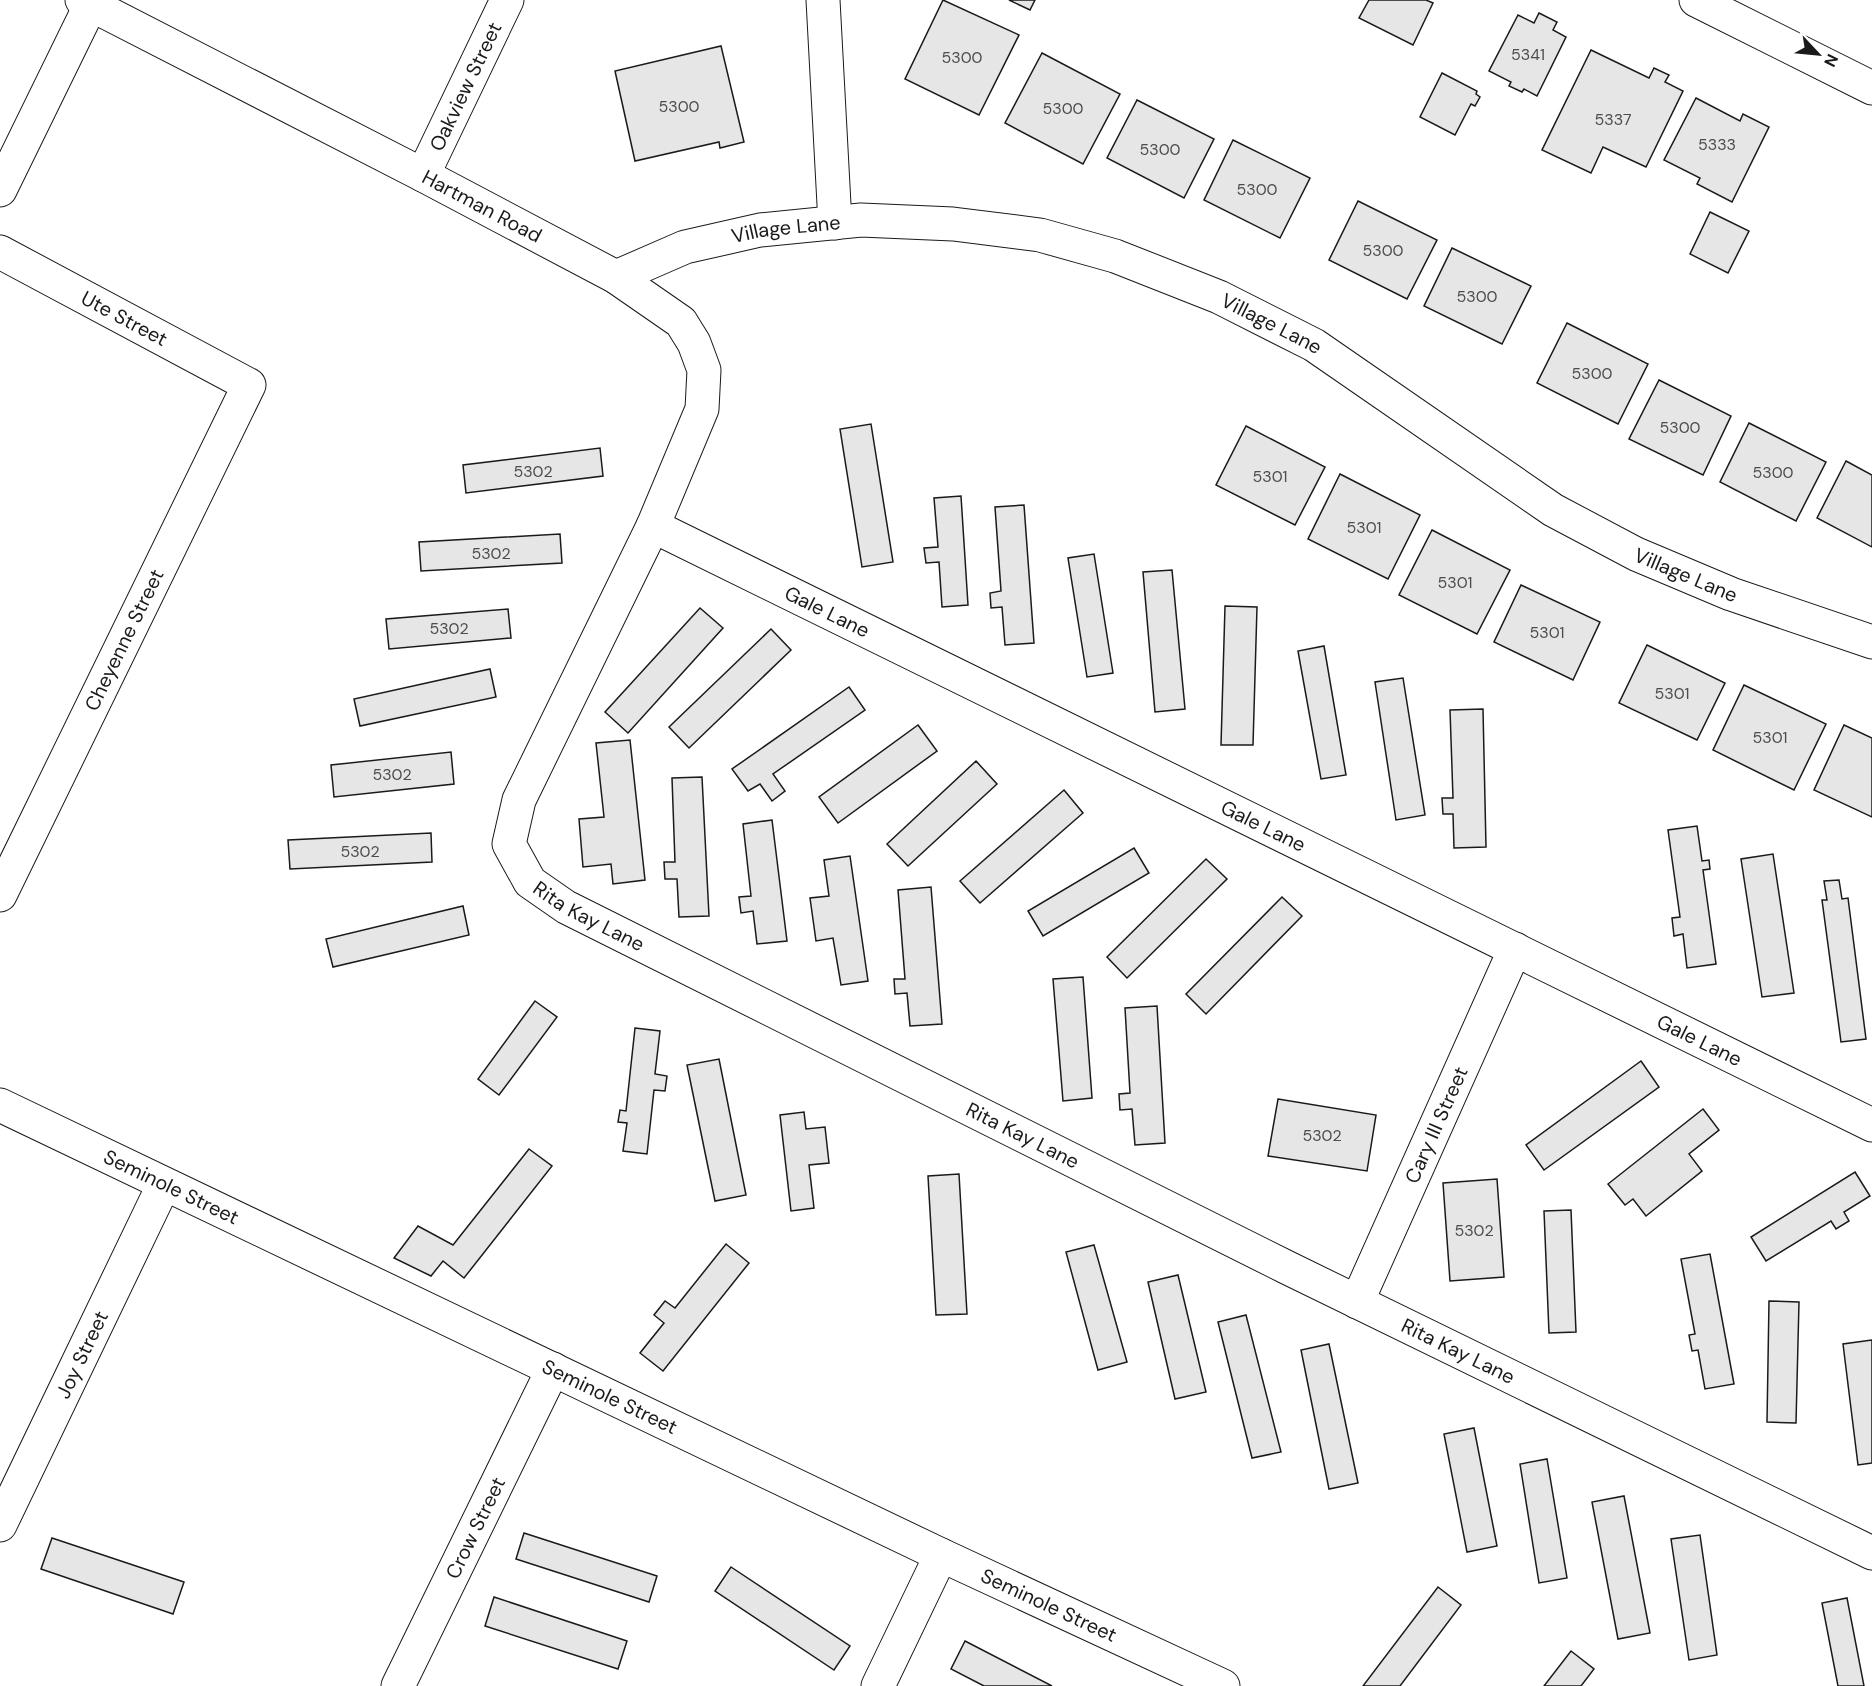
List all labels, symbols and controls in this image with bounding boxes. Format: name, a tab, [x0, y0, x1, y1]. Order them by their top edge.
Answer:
street label: Oakview Street	[423, 18, 508, 155]
north arrow	[1788, 24, 1848, 84]
house number: 5341	[1511, 44, 1545, 65]
house number: 5300	[941, 47, 983, 68]
text: N	[1819, 51, 1843, 70]
house number: 5300	[658, 96, 700, 117]
house number: 5300	[1042, 98, 1084, 119]
house number: 5337	[1595, 109, 1631, 130]
house number: 5333	[1698, 134, 1736, 155]
house number: 5300	[1139, 139, 1181, 160]
street label: Hartman Road	[418, 164, 546, 248]
house number: 5300	[1236, 179, 1278, 200]
street label: Village Lane	[729, 209, 842, 249]
house number: 5300	[1362, 240, 1404, 261]
street label: Ute Street	[77, 285, 172, 352]
house number: 5300	[1456, 286, 1498, 307]
street label: Village Lane	[1217, 287, 1327, 360]
house number: 5300	[1571, 363, 1613, 384]
house number: 5300	[1659, 417, 1701, 438]
house number: 5302	[513, 461, 553, 482]
house number: 5300	[1752, 462, 1794, 483]
house number: 5301	[1252, 466, 1288, 487]
house number: 5301	[1346, 517, 1382, 538]
street label: Village Lane	[1630, 542, 1741, 608]
house number: 5302	[471, 543, 511, 564]
street label: Cheyenne Street	[78, 565, 170, 715]
house number: 5301	[1437, 572, 1473, 593]
street label: Gale Lane	[780, 580, 874, 643]
house number: 5302	[429, 618, 469, 639]
house number: 5301	[1529, 622, 1565, 643]
house number: 5301	[1654, 683, 1690, 704]
house number: 5301	[1752, 727, 1788, 748]
house number: 5302	[372, 764, 412, 785]
street label: Gale Lane	[1216, 794, 1310, 858]
house number: 5302	[340, 841, 380, 862]
street label: Rita Kay Lane	[528, 875, 649, 957]
street label: Gale Lane	[1653, 1008, 1746, 1072]
street label: Cary III Street	[1399, 1062, 1474, 1187]
street label: Rita Kay Lane	[962, 1096, 1084, 1175]
house number: 5302	[1302, 1125, 1342, 1146]
street label: Seminole Street	[100, 1144, 243, 1230]
house number: 5302	[1454, 1220, 1494, 1241]
street label: Joy Street	[50, 1306, 114, 1403]
street label: Rita Kay Lane	[1397, 1312, 1519, 1390]
street label: Seminole Street	[538, 1353, 682, 1440]
street label: Crow Street	[439, 1473, 511, 1583]
street label: Seminole Street	[977, 1562, 1121, 1648]

